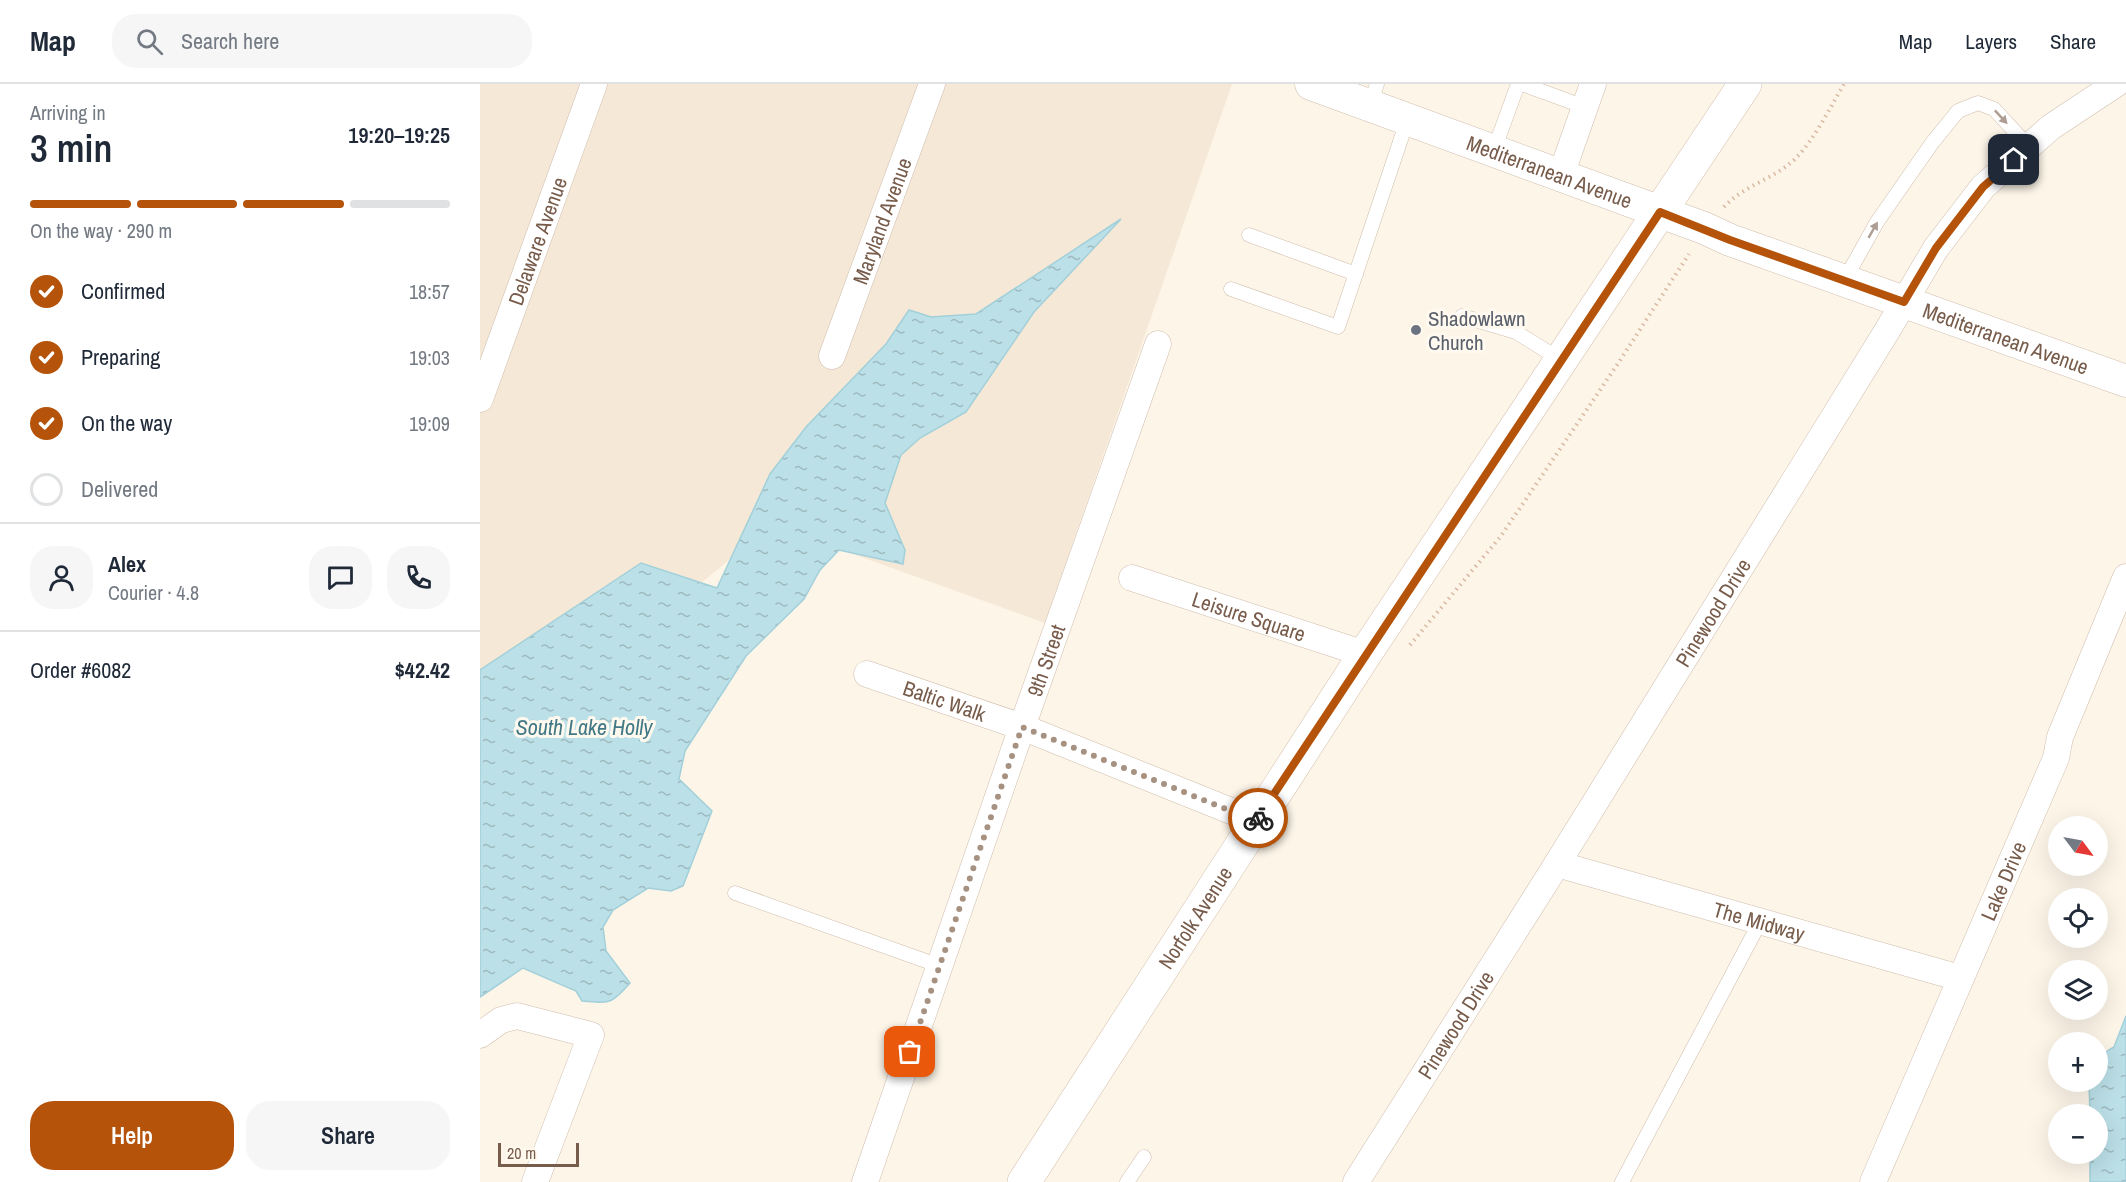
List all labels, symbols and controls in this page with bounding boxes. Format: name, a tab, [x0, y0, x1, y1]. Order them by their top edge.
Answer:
search box	[112, 14, 532, 68]
text: Map	[30, 22, 76, 60]
icon: search	[133, 25, 166, 58]
text: Search here	[181, 26, 279, 56]
text: Map	[1899, 27, 1932, 56]
text: Layers	[1965, 27, 2017, 56]
text: Share	[2050, 27, 2096, 56]
text: Arriving in	[30, 99, 106, 126]
one-way arrow	[1993, 109, 2007, 123]
text: 19:20–19:25	[348, 120, 450, 150]
text: 3 min	[30, 122, 112, 174]
street label: Mediterranean Avenue	[1463, 128, 1636, 215]
pin	[1988, 134, 2039, 185]
icon: home	[1997, 143, 2030, 176]
street label: Maryland Avenue	[845, 154, 918, 288]
street label: Delaware Avenue	[501, 173, 574, 309]
text: On the way · 290 m	[30, 217, 172, 244]
one-way arrow	[1867, 222, 1878, 238]
icon: check	[30, 275, 63, 308]
text: Confirmed	[81, 276, 165, 306]
text: 18:57	[409, 278, 450, 305]
street label: Mediterranean Avenue	[1919, 295, 2093, 381]
place label: Shadowlawn Church	[1428, 304, 1526, 357]
marker: Shadowlawn Church	[1409, 323, 1423, 337]
icon: check	[30, 341, 63, 374]
text: Preparing	[81, 342, 160, 372]
text: 19:03	[409, 344, 450, 371]
icon: check	[30, 407, 63, 440]
text: On the way	[81, 408, 172, 438]
text: 19:09	[409, 410, 450, 437]
text: Delivered	[81, 474, 158, 504]
button: person	[30, 546, 93, 609]
button: chat	[309, 546, 372, 609]
button: phone	[387, 546, 450, 609]
text: Alex	[108, 549, 146, 579]
street label: Pinewood Drive	[1668, 553, 1757, 672]
text: Courier · 4.8	[108, 579, 199, 606]
street label: Leisure Square	[1188, 584, 1309, 648]
street label: 9th Street	[1019, 620, 1072, 700]
text: Order #6082	[30, 655, 131, 685]
text: $42.42	[395, 655, 450, 685]
street label: Baltic Walk	[899, 673, 990, 728]
water label: South Lake Holly	[516, 712, 653, 742]
courier	[1228, 788, 1288, 848]
icon: bike	[1242, 802, 1275, 835]
north arrow	[2048, 816, 2108, 876]
map controls	[2048, 816, 2108, 1164]
street label: Lake Drive	[1973, 837, 2033, 925]
street label: Norfolk Avenue	[1151, 861, 1239, 974]
button: locate	[2048, 888, 2108, 948]
street label: The Midway	[1710, 894, 1809, 948]
button: layers	[2048, 960, 2108, 1020]
street label: Pinewood Drive	[1410, 965, 1500, 1084]
pin	[884, 1026, 935, 1077]
button: +	[2048, 1032, 2108, 1092]
icon: bag	[893, 1035, 926, 1068]
button: Help	[30, 1101, 234, 1170]
button: Share	[246, 1101, 450, 1170]
button: −	[2048, 1104, 2108, 1164]
scale bar	[498, 1140, 579, 1168]
text: 20 m	[507, 1142, 536, 1164]

